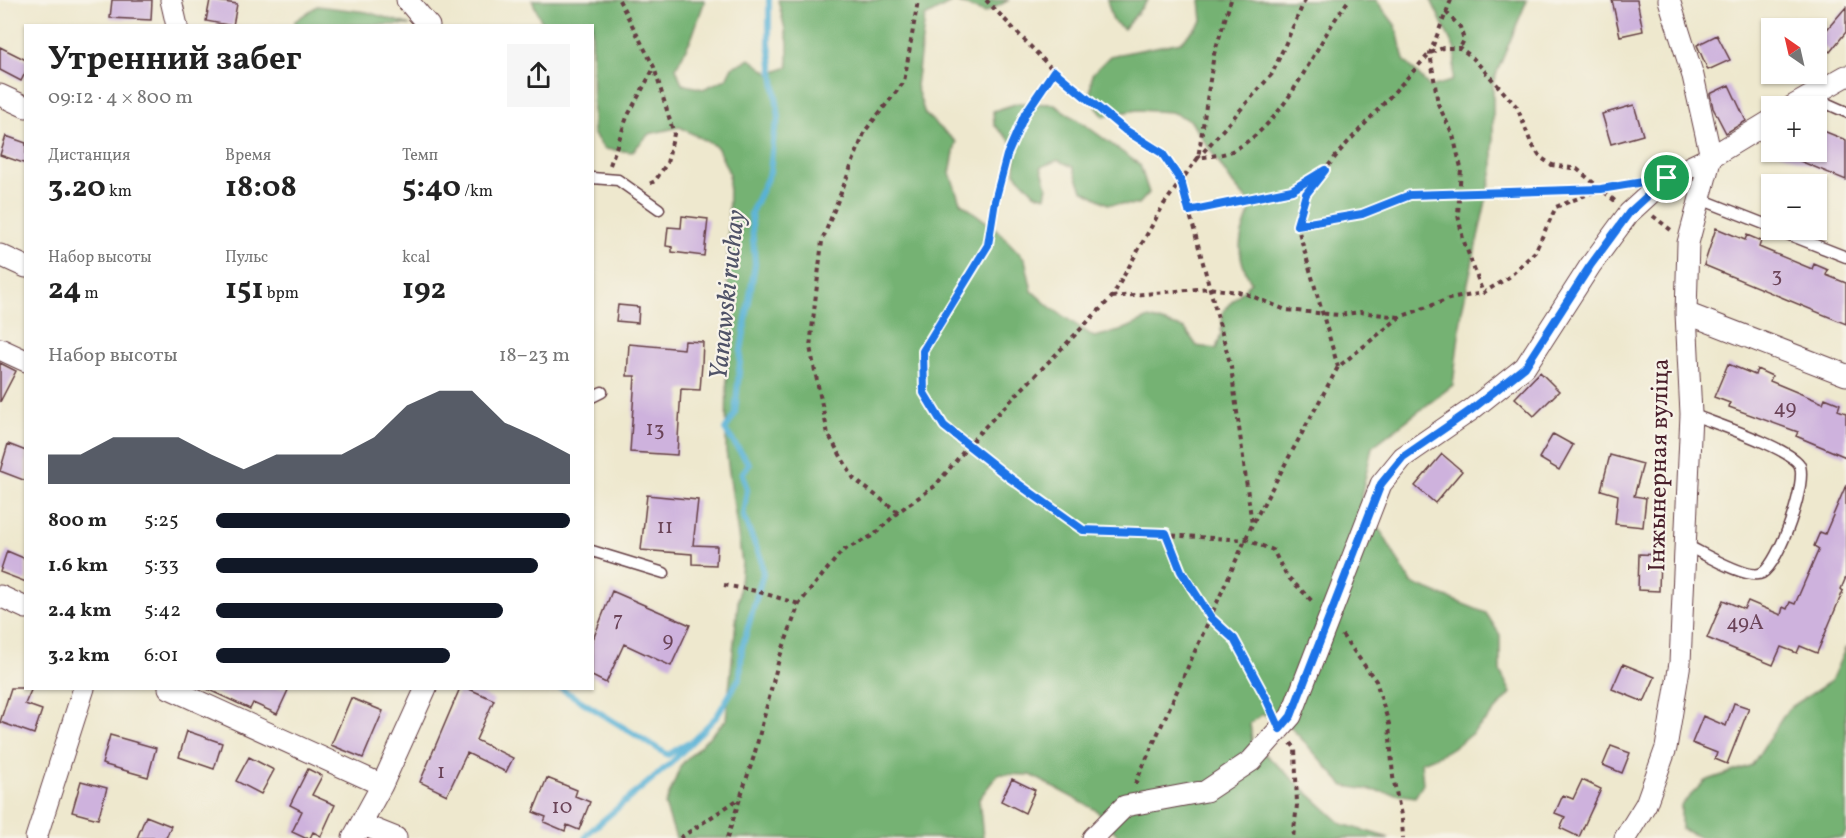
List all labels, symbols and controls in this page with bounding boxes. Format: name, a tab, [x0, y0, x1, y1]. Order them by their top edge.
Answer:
north arrow	[1761, 18, 1827, 84]
map controls	[1761, 18, 1827, 240]
text: Утренний забег	[48, 38, 302, 84]
button: share	[507, 44, 570, 107]
text: 09:12 · 4 × 800 m	[48, 84, 193, 112]
button: +	[1761, 96, 1827, 162]
text: Дистанция	[48, 145, 130, 167]
text: Время	[225, 145, 271, 167]
text: Темп	[402, 145, 438, 167]
pin	[1641, 152, 1692, 203]
icon: arrive	[1650, 161, 1683, 194]
text: 3.20	[48, 167, 106, 209]
text: 18:08	[225, 167, 297, 209]
text: 5:40	[402, 167, 461, 209]
button: −	[1761, 174, 1827, 240]
text: km	[106, 181, 132, 203]
text: /km	[461, 181, 493, 203]
water label: Yanawski ruchay	[701, 208, 755, 382]
text: Набор высоты	[48, 247, 152, 269]
text: Пульс	[225, 247, 268, 269]
text: kcal	[402, 247, 430, 269]
house number: 3	[1772, 261, 1782, 290]
text: 24	[48, 269, 81, 311]
text: 151	[225, 269, 264, 311]
text: 192	[402, 269, 446, 311]
text: m	[81, 283, 99, 305]
text: bpm	[264, 283, 299, 305]
text: Набор высоты	[48, 342, 178, 370]
text: 18–23 m	[499, 342, 570, 370]
street label: Інжынерная вуліца	[1641, 358, 1679, 572]
house number: 49	[1774, 394, 1797, 423]
house number: 13	[646, 415, 664, 444]
text: 800 m	[48, 507, 107, 535]
text: 5:25	[144, 507, 179, 535]
house number: 11	[657, 513, 673, 542]
text: 1.6 km	[48, 552, 108, 580]
text: 5:33	[144, 552, 179, 580]
text: 2.4 km	[48, 597, 112, 625]
text: 5:42	[144, 597, 181, 625]
house number: 7	[613, 606, 623, 635]
house number: 49А	[1726, 609, 1764, 638]
house number: 9	[663, 626, 674, 655]
text: 3.2 km	[48, 642, 110, 670]
text: 6:01	[144, 642, 179, 670]
house number: 1	[437, 758, 445, 787]
house number: 10	[552, 793, 572, 822]

